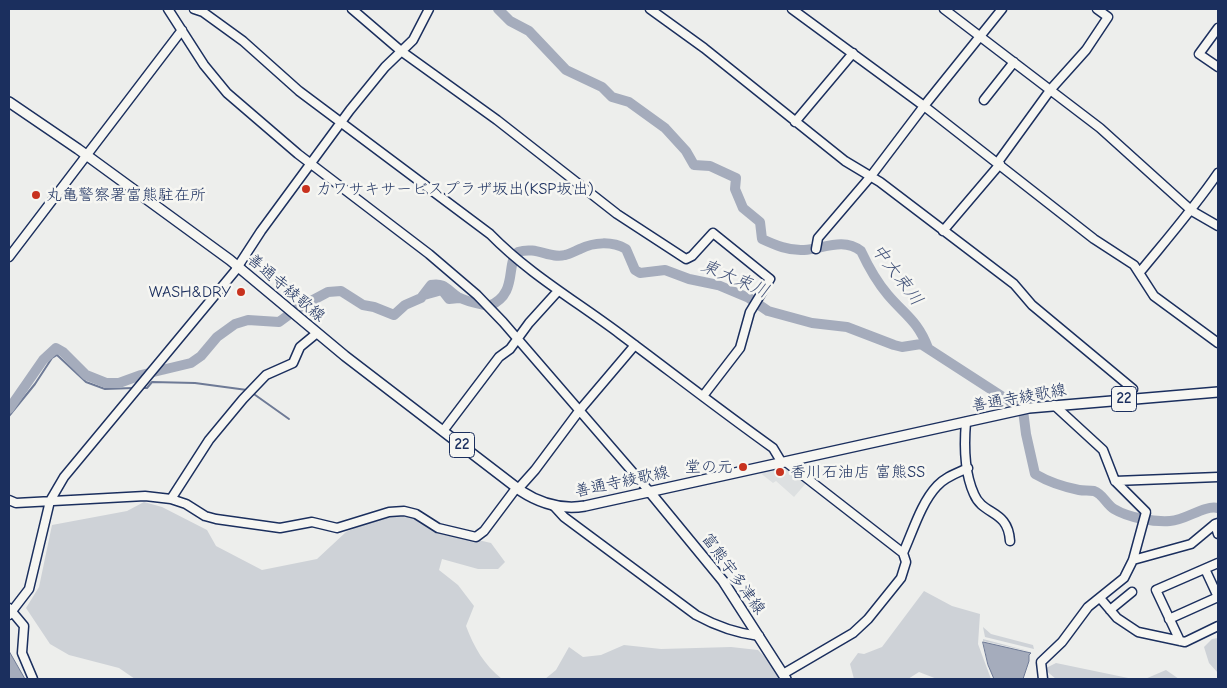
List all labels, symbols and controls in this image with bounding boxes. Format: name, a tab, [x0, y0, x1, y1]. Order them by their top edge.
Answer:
place label: カワサキサービスプラザ坂出(KSP坂出)	[316, 179, 594, 199]
marker: カワサキサービスプラザ坂出(KSP坂出)	[300, 183, 312, 195]
place label: 丸亀警察署富熊駐在所	[46, 185, 206, 205]
marker: 丸亀警察署富熊駐在所	[30, 189, 42, 201]
water label: 中大束川	[867, 240, 927, 310]
street label: 善通寺綾歌線	[243, 250, 329, 326]
water label: 東大束川	[698, 255, 772, 303]
place label: WASH&DRY	[149, 282, 231, 302]
marker: WASH&DRY	[235, 286, 247, 298]
street label: 善通寺綾歌線	[970, 380, 1068, 416]
road number: 22	[1112, 386, 1136, 412]
road number: 22	[450, 432, 474, 458]
place label: 堂の元	[685, 457, 733, 477]
marker: 堂の元	[737, 461, 749, 473]
place label: 香川石油店 富熊SS	[790, 462, 925, 482]
street label: 善通寺綾歌線	[573, 463, 671, 501]
marker: 香川石油店 富熊SS	[774, 466, 786, 478]
street label: 富熊宇多津線	[697, 530, 769, 618]

